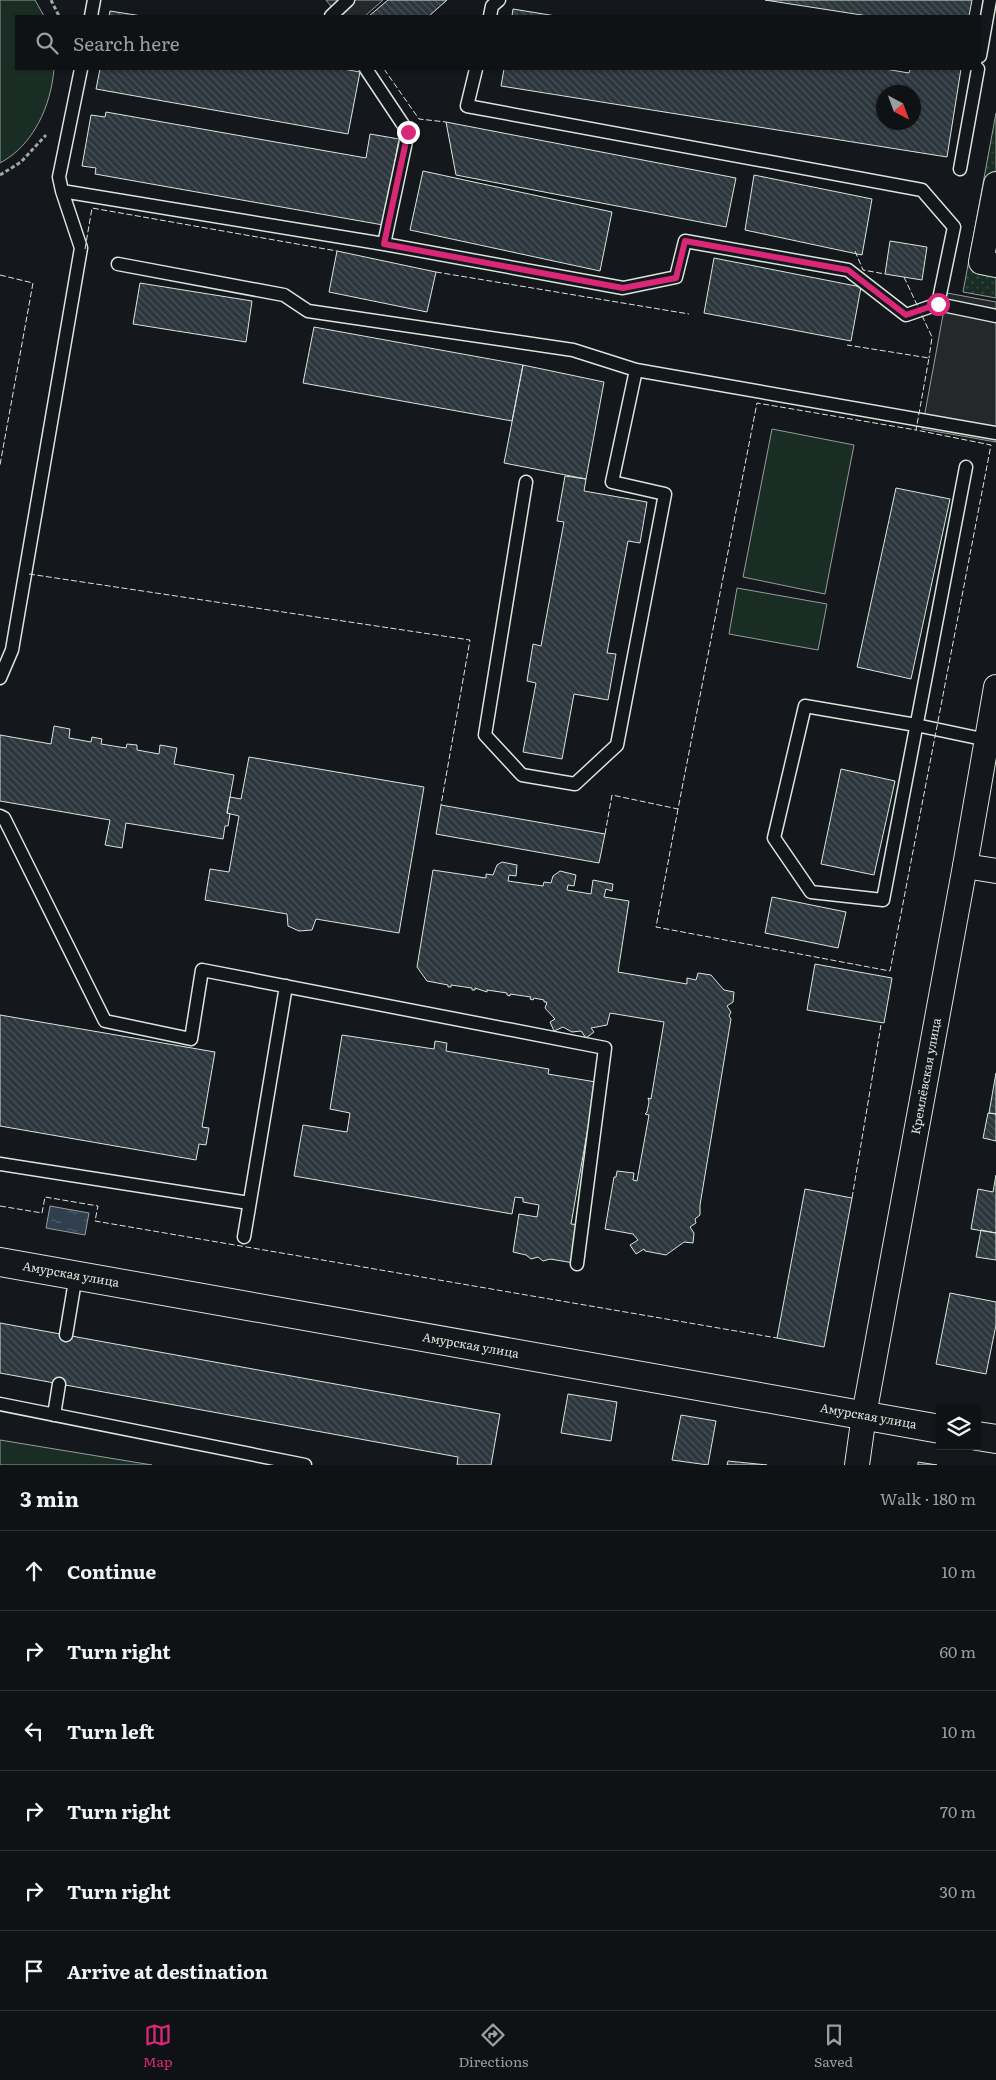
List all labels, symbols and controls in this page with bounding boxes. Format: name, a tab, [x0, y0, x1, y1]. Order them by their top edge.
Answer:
search box	[15, 15, 981, 70]
icon: search	[33, 29, 61, 57]
text: Search here	[73, 29, 180, 57]
north arrow	[876, 85, 921, 130]
route end	[397, 121, 420, 144]
route start	[927, 293, 950, 316]
street label: Кремлёвская улица	[906, 1016, 945, 1136]
street label: Амурская улица	[21, 1256, 121, 1291]
street label: Амурская улица	[421, 1327, 521, 1362]
street label: Амурская улица	[819, 1398, 919, 1433]
map controls	[936, 1405, 981, 1450]
button: layers	[936, 1405, 981, 1450]
text: 3 min	[20, 1482, 79, 1513]
text: Walk · 180 m	[880, 1486, 976, 1510]
icon: ahead	[20, 1557, 48, 1585]
text: Continue	[67, 1557, 156, 1585]
text: 10 m	[942, 1559, 976, 1583]
icon: right	[20, 1637, 48, 1665]
text: Turn right	[67, 1637, 171, 1665]
text: 60 m	[939, 1639, 976, 1663]
icon: left	[20, 1717, 48, 1745]
text: Turn left	[67, 1717, 154, 1745]
text: 10 m	[942, 1719, 976, 1743]
icon: right	[20, 1797, 48, 1825]
text: Turn right	[67, 1797, 171, 1825]
text: 70 m	[940, 1799, 976, 1823]
icon: right	[20, 1877, 48, 1905]
text: Turn right	[67, 1877, 171, 1905]
text: 30 m	[939, 1879, 976, 1903]
icon: arrive	[20, 1957, 48, 1985]
text: Arrive at destination	[67, 1957, 268, 1985]
tab: Map	[143, 2021, 173, 2071]
tab: Directions	[458, 2021, 528, 2071]
tab: Saved	[814, 2021, 853, 2071]

